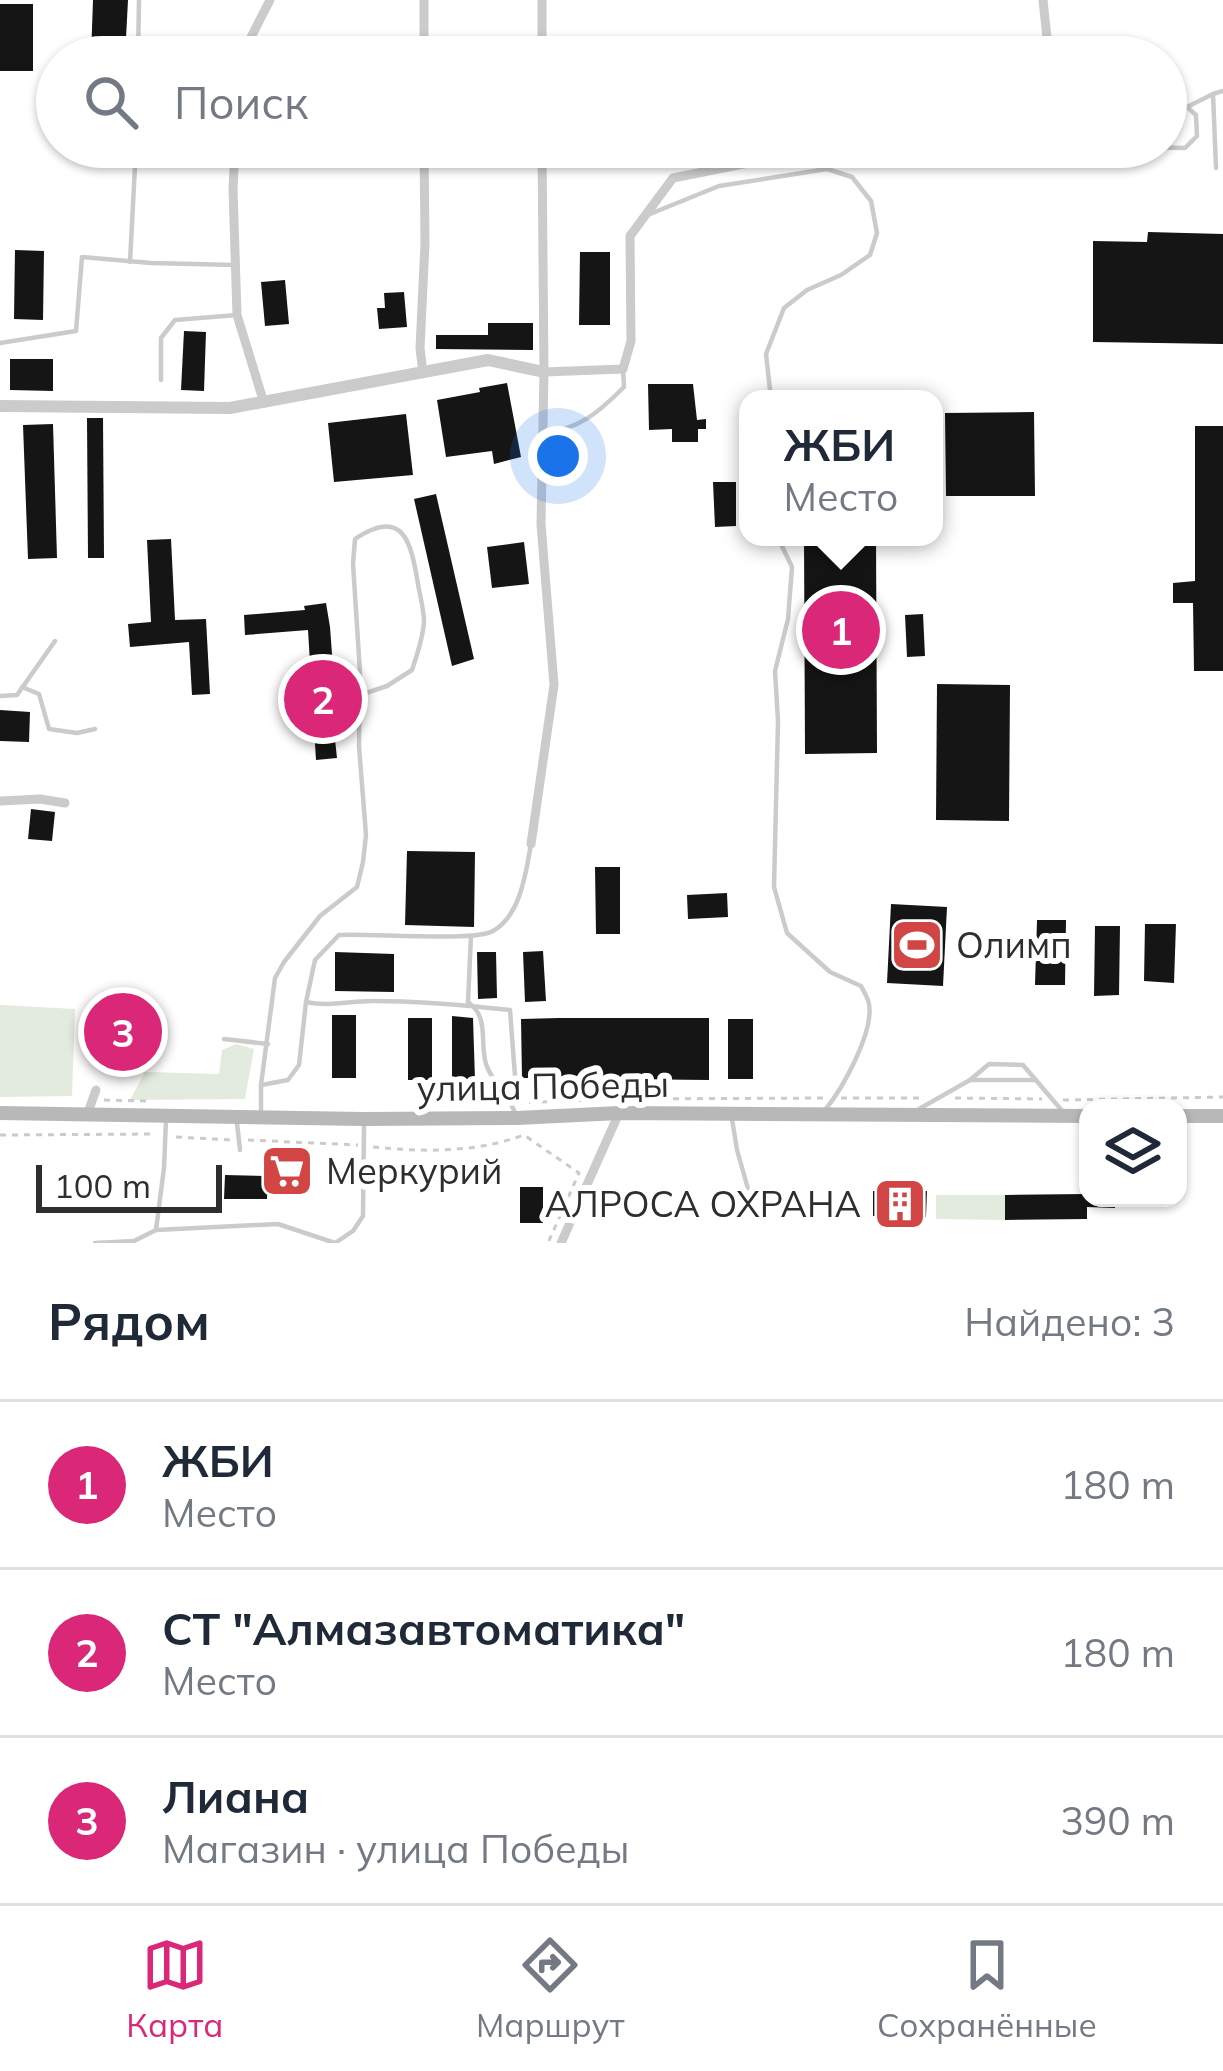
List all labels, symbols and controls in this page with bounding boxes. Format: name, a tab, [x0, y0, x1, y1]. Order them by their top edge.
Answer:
search box	[36, 36, 1187, 168]
icon: search	[78, 69, 144, 135]
text: Поиск	[174, 74, 308, 130]
popup	[739, 390, 943, 546]
text: ЖБИ	[783, 416, 895, 472]
your location	[528, 426, 588, 486]
text: Место	[783, 472, 899, 521]
pin: 1	[802, 585, 880, 675]
pin: 2	[284, 654, 362, 744]
sports icon: Олимп	[889, 917, 945, 973]
place label: Олимп	[956, 922, 1072, 967]
pin: 3	[84, 987, 162, 1077]
street label: улица Победы	[416, 1061, 670, 1110]
map controls	[1079, 1099, 1187, 1207]
button: layers	[1079, 1099, 1187, 1207]
supermarket icon: Меркурий	[259, 1143, 315, 1199]
place label: Меркурий	[326, 1148, 502, 1193]
scale bar	[36, 1159, 222, 1212]
text: 100 m	[54, 1165, 151, 1206]
building icon: АЛРОСА ОХРАНА	[872, 1176, 928, 1232]
place label: АЛРОСА ОХРАНА	[545, 1181, 861, 1226]
text: Рядом	[48, 1289, 210, 1353]
text: Найдено: 3	[964, 1297, 1175, 1346]
text: ЖБИ	[162, 1432, 274, 1488]
text: 1	[75, 1460, 99, 1509]
text: 180 m	[1060, 1460, 1175, 1509]
text: Место	[162, 1488, 277, 1537]
text: СТ "Алмазавтоматика"	[162, 1600, 685, 1656]
text: 2	[75, 1628, 99, 1677]
text: 180 m	[1060, 1628, 1175, 1677]
text: Место	[162, 1656, 277, 1705]
text: Лиана	[162, 1768, 309, 1824]
text: 3	[75, 1796, 99, 1845]
text: 390 m	[1060, 1796, 1175, 1845]
text: Магазин · улица Победы	[162, 1824, 629, 1873]
tab: Карта	[126, 1932, 223, 2045]
tab: Маршрут	[476, 1932, 624, 2045]
tab: Сохранённые	[877, 1932, 1097, 2045]

